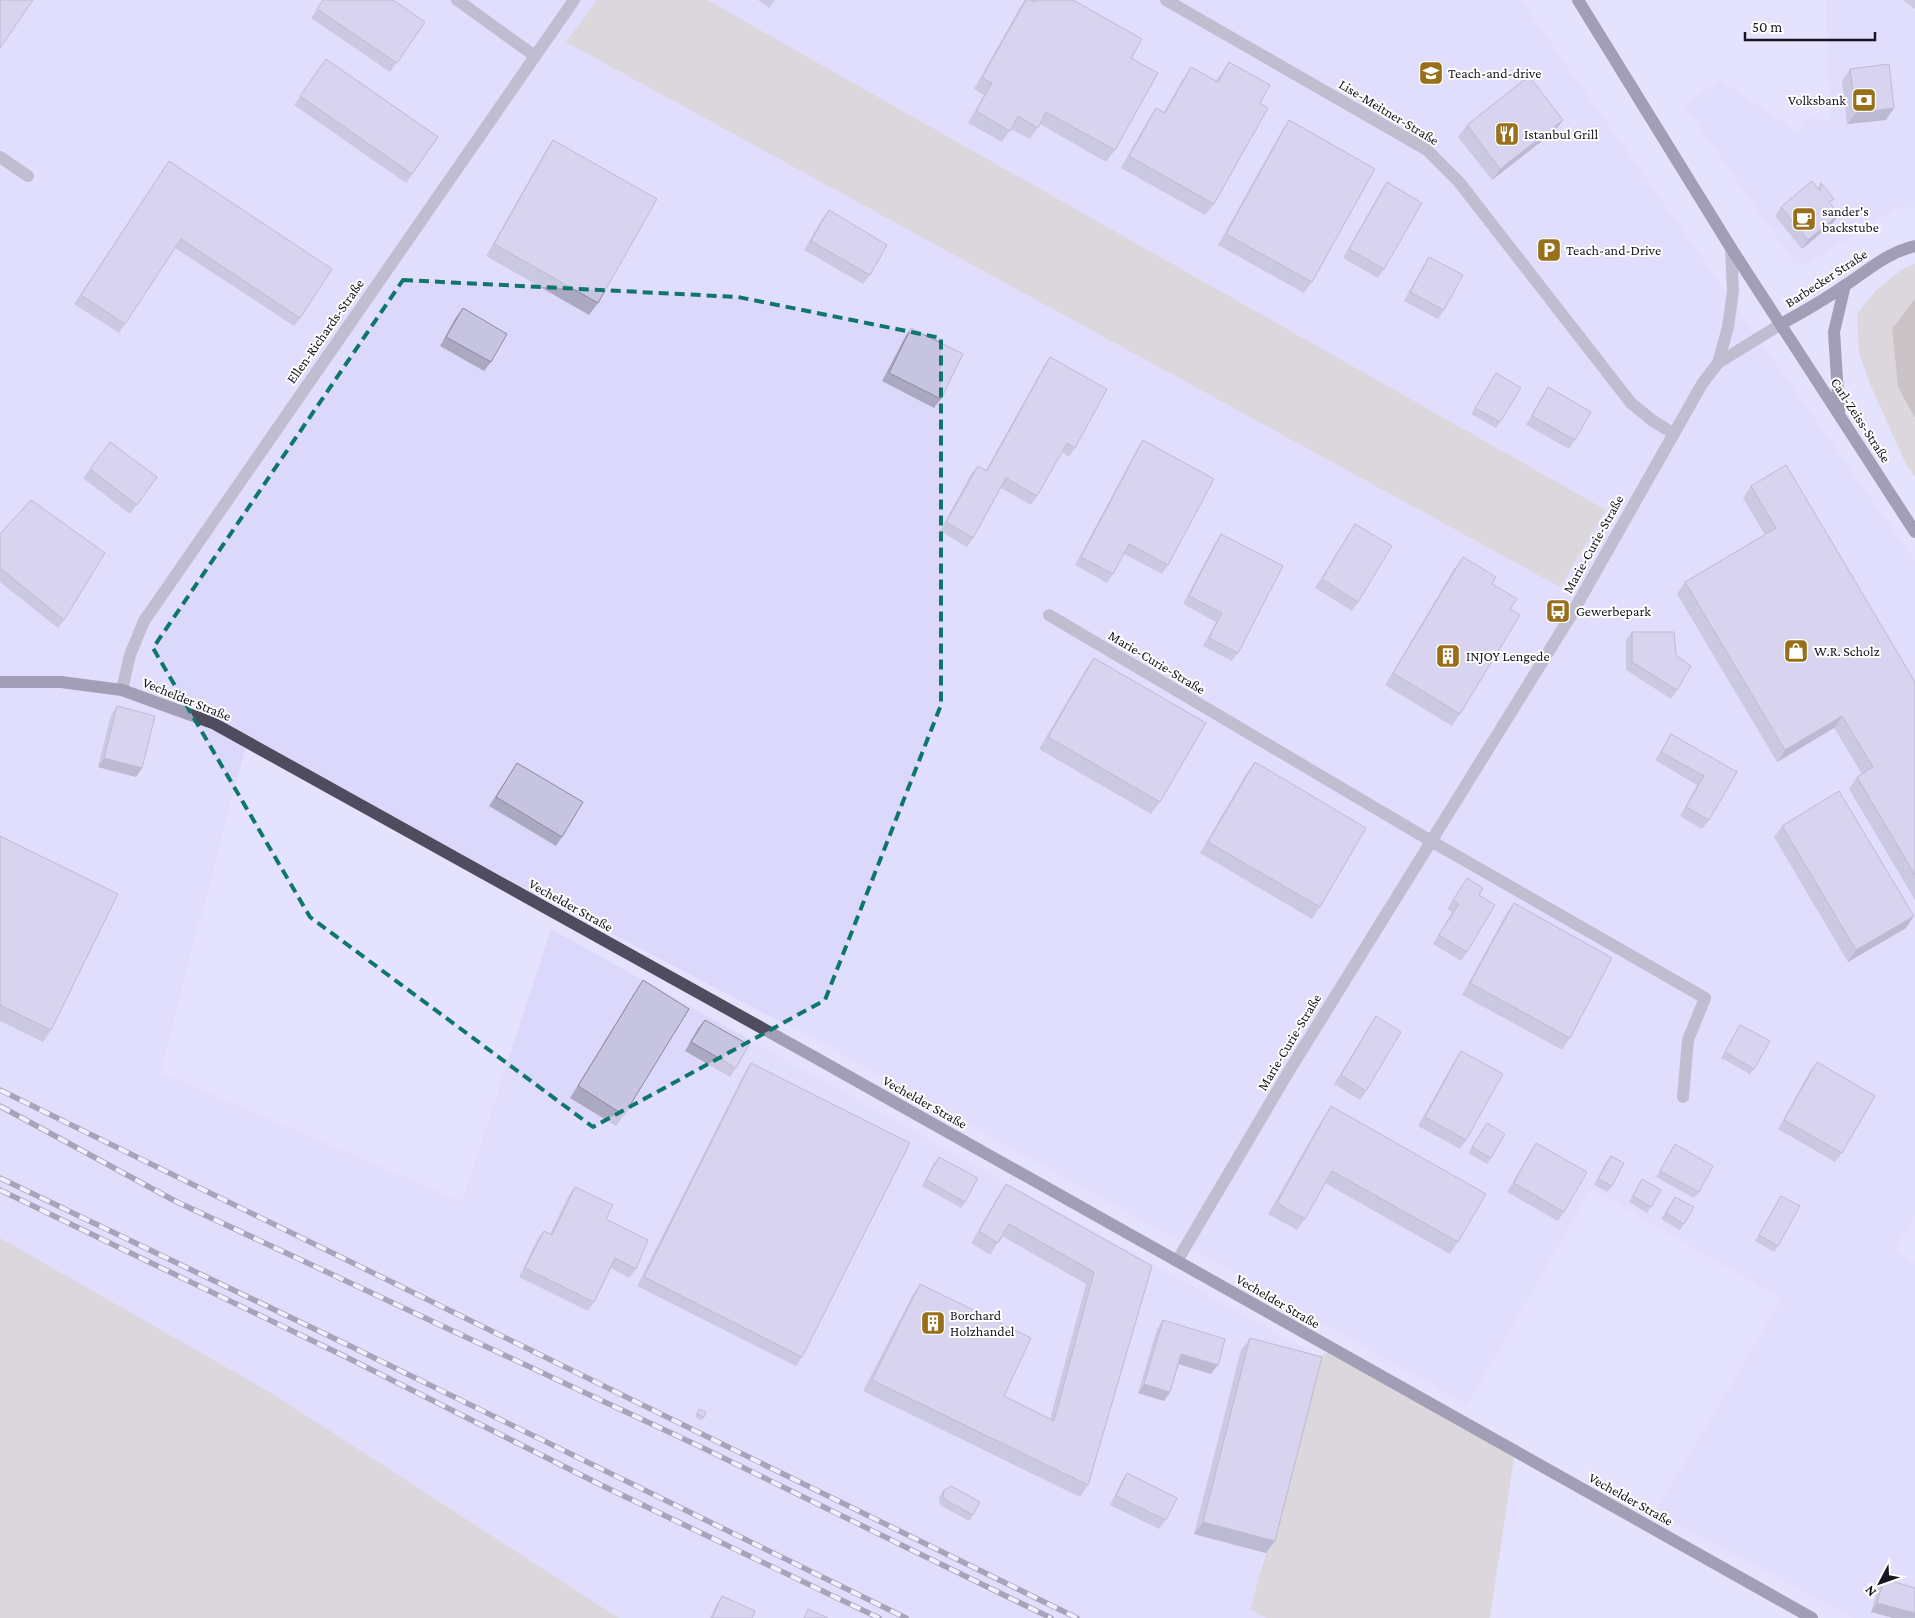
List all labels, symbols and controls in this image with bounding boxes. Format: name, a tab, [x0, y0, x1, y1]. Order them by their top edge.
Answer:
scale bar	[1745, 10, 1875, 42]
text: 50 m	[1752, 19, 1782, 35]
school or university icon: Teach-and-drive	[1418, 60, 1444, 86]
place label: Teach-and-drive	[1448, 65, 1541, 81]
street label: Lise-Meitner-Straße	[1336, 76, 1442, 148]
bank icon: Volksbank	[1851, 87, 1877, 113]
place label: Volksbank	[1788, 92, 1846, 108]
restaurant icon: Istanbul Grill	[1494, 121, 1520, 147]
place label: Istanbul Grill	[1524, 126, 1598, 142]
place label: sander's backstube	[1822, 203, 1879, 235]
cafe icon: sander's backstube	[1791, 206, 1817, 232]
parking icon: Teach-and-Drive	[1536, 237, 1562, 263]
place label: Teach-and-Drive	[1566, 242, 1661, 258]
street label: Barbecker Straße	[1782, 245, 1870, 311]
street label: Ellen-Richards-Straße	[283, 276, 367, 386]
street label: Carl-Zeiss-Straße	[1828, 375, 1894, 465]
street label: Marie-Curie-Straße	[1559, 492, 1627, 596]
bus stop icon: Gewerbepark	[1545, 598, 1571, 624]
place label: Gewerbepark	[1576, 603, 1651, 619]
street label: Marie-Curie-Straße	[1106, 627, 1208, 697]
shop icon: W.R. Scholz	[1783, 638, 1809, 664]
building icon: INJOY Lengede	[1435, 643, 1461, 669]
place label: W.R. Scholz	[1814, 643, 1880, 659]
place label: INJOY Lengede	[1466, 648, 1550, 664]
street label: Vechelder Straße	[140, 674, 234, 724]
street label: Vechelder Straße	[526, 875, 616, 935]
street label: Marie-Curie-Straße	[1254, 991, 1324, 1093]
street label: Vechelder Straße	[880, 1072, 970, 1132]
street label: Vechelder Straße	[1233, 1271, 1323, 1331]
place label: Borchard Holzhandel	[950, 1307, 1015, 1339]
building icon: Borchard Holzhandel	[920, 1310, 946, 1336]
street label: Vechelder Straße	[1586, 1469, 1676, 1529]
north arrow	[1855, 1558, 1905, 1608]
text: N	[1861, 1582, 1879, 1600]

